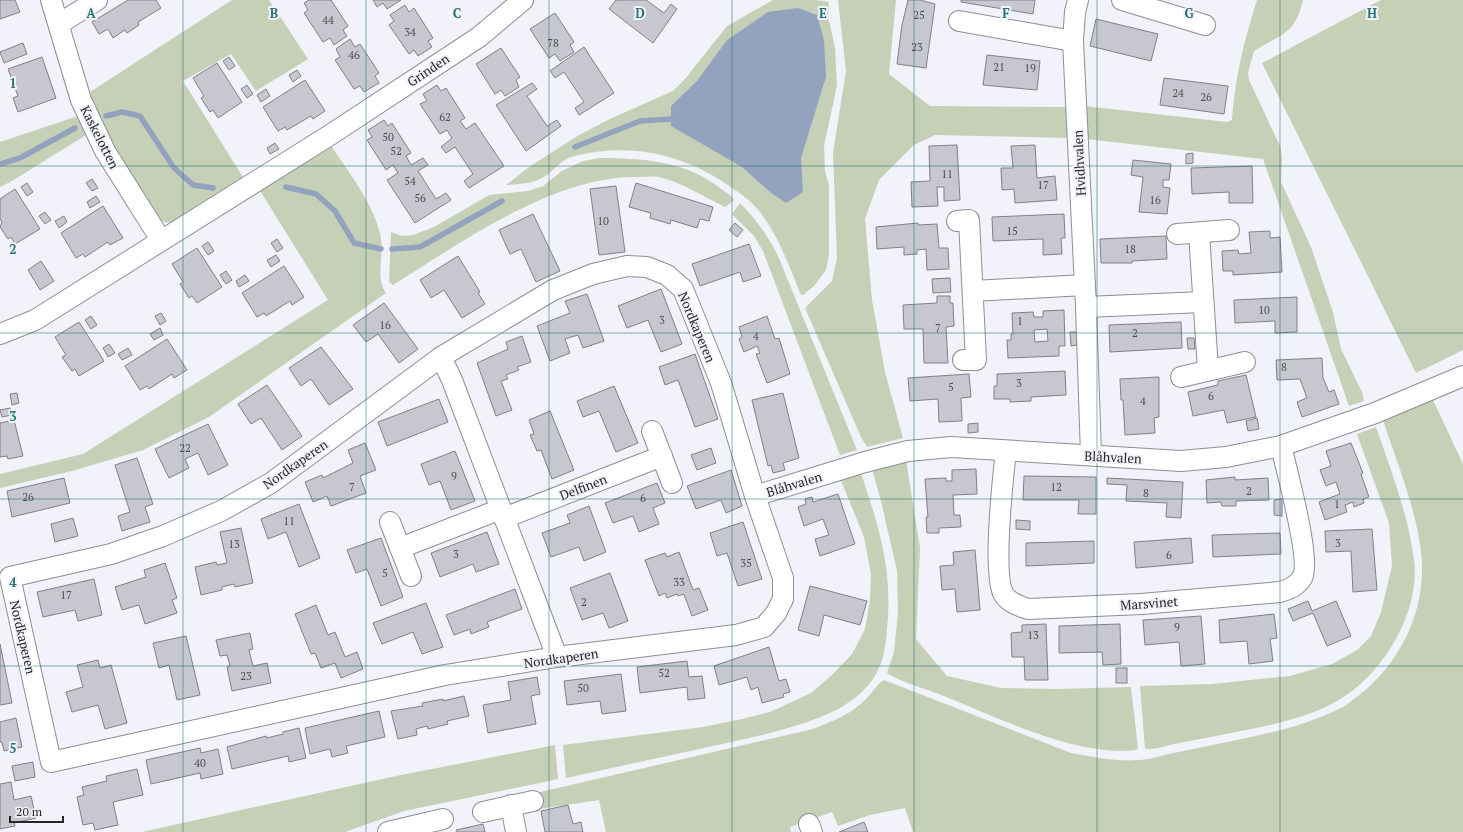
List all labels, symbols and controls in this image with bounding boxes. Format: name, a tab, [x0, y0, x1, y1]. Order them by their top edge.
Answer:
text: A	[86, 4, 96, 22]
text: B	[270, 4, 278, 22]
text: C	[453, 4, 461, 22]
text: D	[635, 4, 645, 22]
text: E	[819, 4, 827, 22]
text: F	[1002, 4, 1010, 22]
text: G	[1184, 4, 1194, 22]
text: H	[1367, 4, 1377, 22]
house number: 25	[913, 8, 925, 22]
house number: 44	[322, 13, 334, 27]
house number: 34	[404, 25, 416, 39]
house number: 78	[547, 36, 559, 50]
house number: 23	[911, 40, 923, 54]
house number: 46	[348, 48, 360, 62]
street label: Grinden	[403, 49, 453, 91]
house number: 21	[993, 60, 1005, 74]
house number: 19	[1024, 61, 1036, 75]
text: 1	[9, 74, 17, 92]
house number: 24	[1172, 86, 1184, 100]
house number: 26	[1200, 90, 1212, 104]
street label: Kaskelotten	[76, 102, 124, 172]
house number: 62	[439, 110, 451, 124]
street label: Hvidhvalen	[1068, 129, 1090, 197]
house number: 50	[382, 130, 394, 144]
house number: 52	[390, 144, 402, 158]
house number: 11	[941, 167, 953, 181]
house number: 54	[404, 174, 416, 188]
house number: 17	[1037, 178, 1049, 192]
house number: 56	[414, 191, 426, 205]
house number: 16	[1149, 193, 1161, 207]
house number: 10	[597, 214, 609, 228]
house number: 15	[1006, 224, 1018, 238]
text: 2	[9, 240, 17, 258]
house number: 18	[1124, 242, 1136, 256]
street label: Nordkaperen	[674, 289, 720, 365]
house number: 10	[1258, 303, 1270, 317]
house number: 3	[659, 313, 665, 327]
house number: 1	[1017, 314, 1023, 328]
house number: 16	[379, 318, 391, 332]
house number: 7	[935, 321, 941, 335]
house number: 2	[1132, 326, 1138, 340]
house number: 4	[753, 329, 759, 343]
house number: 8	[1281, 360, 1287, 374]
house number: 3	[1016, 376, 1022, 390]
house number: 5	[948, 380, 954, 394]
house number: 6	[1208, 389, 1214, 403]
house number: 4	[1140, 394, 1146, 408]
text: 3	[9, 407, 17, 425]
street label: Nordkaperen	[259, 435, 331, 493]
house number: 22	[179, 441, 191, 455]
street label: Blåhvalen	[1084, 447, 1142, 468]
street label: Blåhvalen	[764, 467, 824, 501]
house number: 9	[451, 469, 457, 483]
street label: Delfinen	[557, 470, 610, 504]
house number: 7	[349, 480, 355, 494]
house number: 12	[1050, 480, 1062, 494]
house number: 2	[1246, 484, 1252, 498]
house number: 8	[1143, 486, 1149, 500]
house number: 26	[22, 490, 34, 504]
house number: 6	[640, 491, 646, 505]
house number: 1	[1334, 497, 1340, 511]
house number: 11	[283, 514, 295, 528]
house number: 3	[1335, 536, 1341, 550]
house number: 13	[228, 537, 240, 551]
house number: 3	[453, 547, 459, 561]
house number: 6	[1166, 548, 1172, 562]
house number: 35	[740, 556, 752, 570]
house number: 5	[382, 566, 388, 580]
text: 4	[9, 573, 17, 591]
house number: 33	[673, 575, 685, 589]
house number: 17	[60, 588, 72, 602]
street label: Marsvinet	[1119, 592, 1179, 614]
house number: 2	[581, 595, 587, 609]
street label: Nordkaperen	[6, 598, 40, 676]
house number: 9	[1174, 620, 1180, 634]
house number: 13	[1027, 628, 1039, 642]
street label: Nordkaperen	[522, 644, 600, 672]
house number: 52	[658, 666, 670, 680]
house number: 23	[240, 669, 252, 683]
house number: 50	[577, 681, 589, 695]
text: 5	[9, 739, 17, 757]
house number: 40	[194, 756, 206, 770]
scale bar	[10, 798, 63, 824]
text: 20 m	[16, 804, 43, 819]

